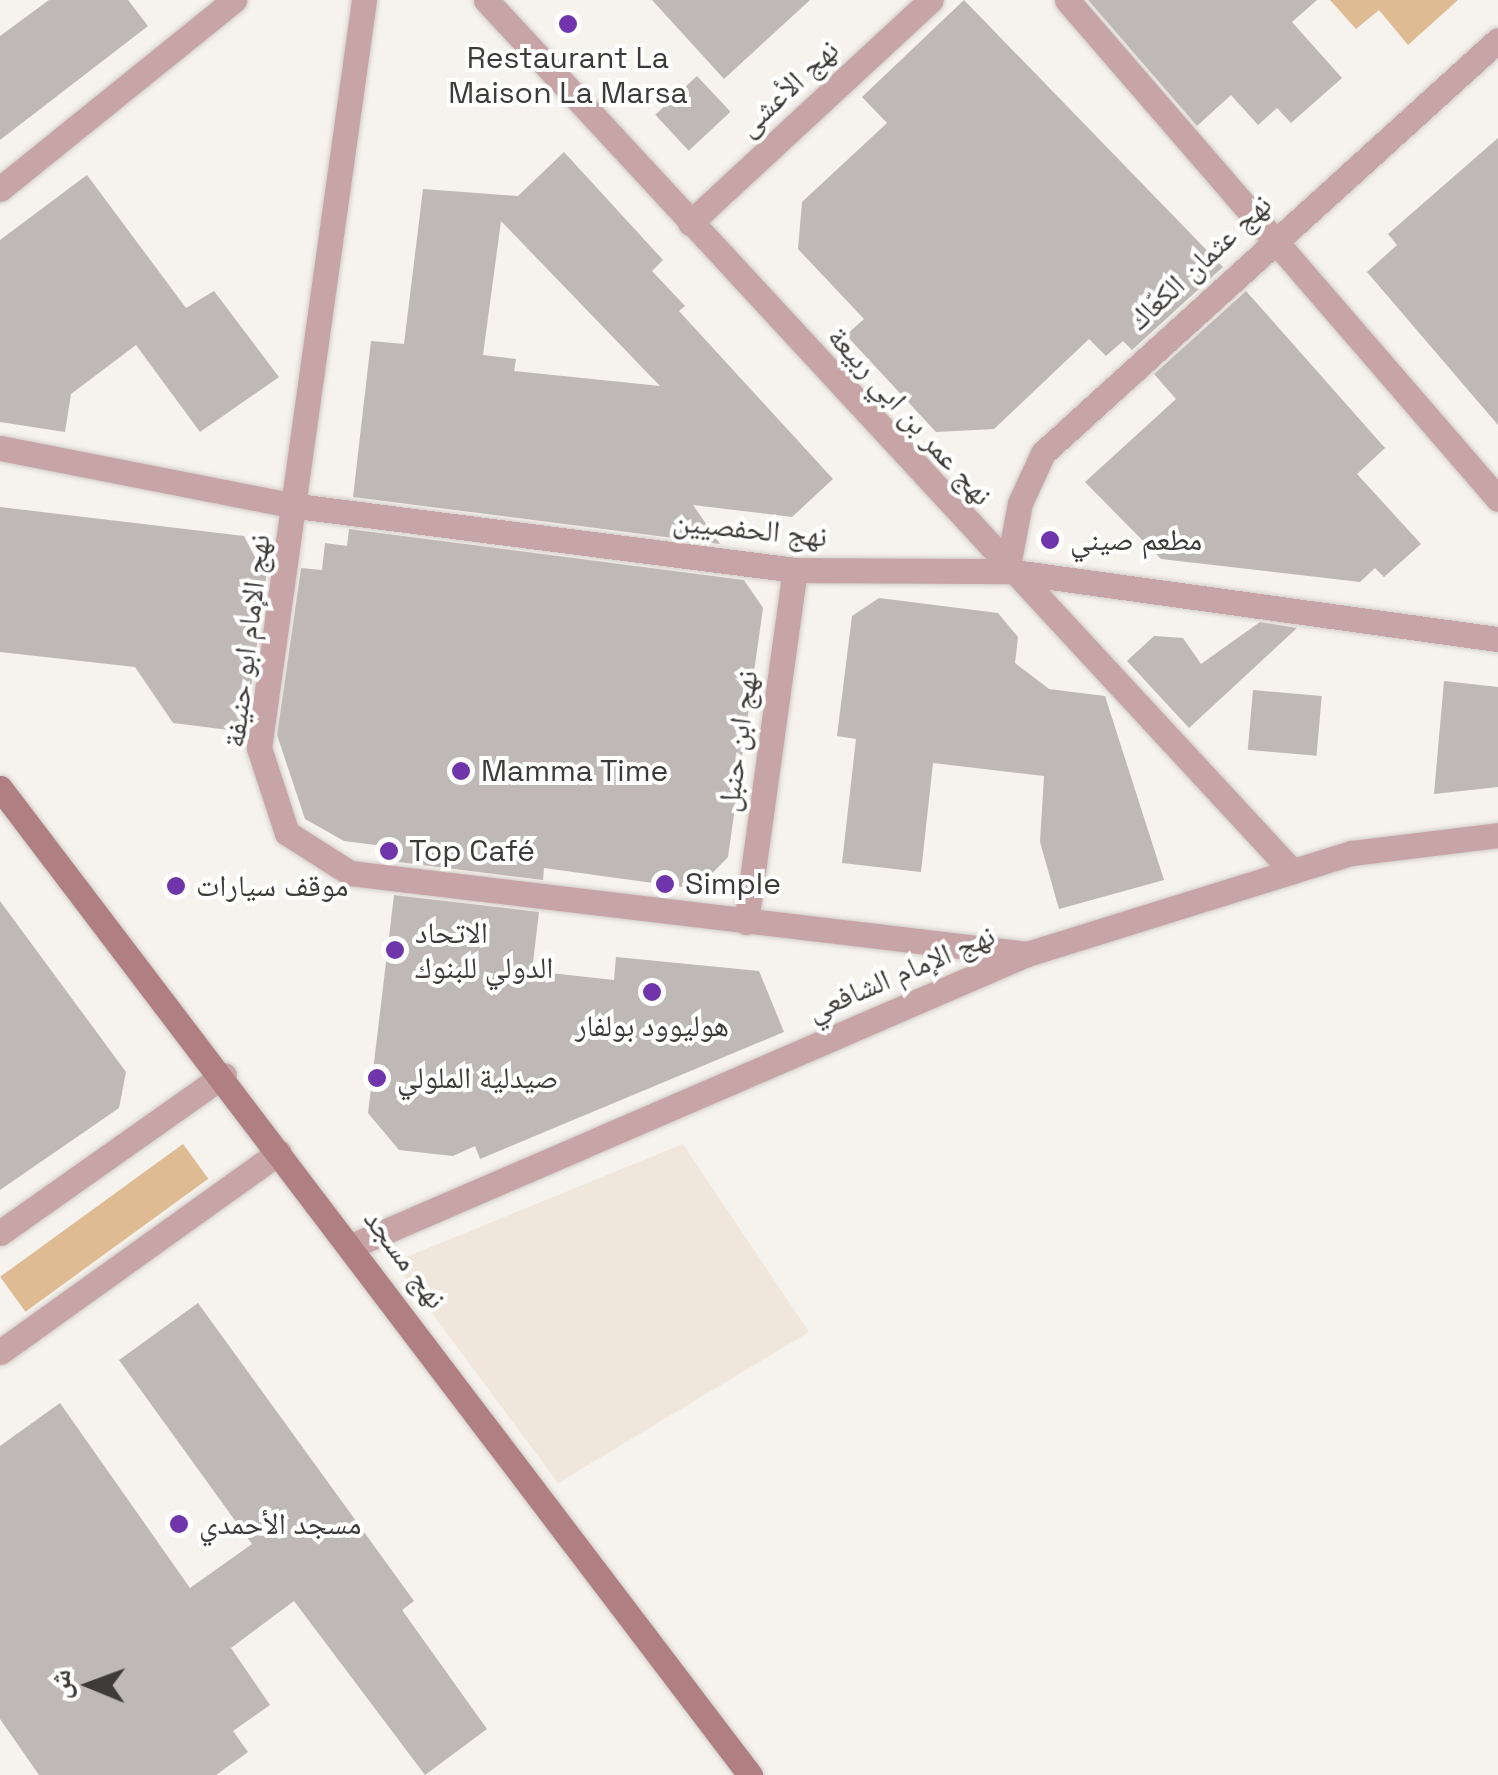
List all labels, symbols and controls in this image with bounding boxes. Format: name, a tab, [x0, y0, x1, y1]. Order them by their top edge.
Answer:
marker: Restaurant La Maison La Marsa	[557, 13, 579, 35]
street label: نهج الأعشى	[730, 32, 846, 144]
place label: Restaurant La Maison La Marsa	[448, 40, 688, 110]
street label: نهج عثمان الكعّاك	[1121, 187, 1279, 337]
street label: نهج عمر بن ابي ربيعة	[820, 319, 1000, 513]
street label: نهج الحفصيين	[671, 503, 829, 555]
place label: مطعم صيني	[1070, 522, 1202, 558]
marker: مطعم صيني	[1039, 529, 1061, 551]
street label: نهج الإمام ابو حنيفة	[216, 532, 278, 750]
street label: نهج ابن حنبل	[710, 668, 766, 814]
place label: Mamma Time	[481, 753, 669, 789]
marker: Mamma Time	[450, 760, 472, 782]
place label: Top Café	[409, 833, 535, 869]
marker: Top Café	[378, 840, 400, 862]
place label: Simple	[685, 866, 781, 902]
place label: موقف سيارات	[196, 868, 349, 904]
marker: Simple	[654, 873, 676, 895]
marker: موقف سيارات	[165, 875, 187, 897]
place label: الاتحاد الدولي للبنوك	[415, 915, 553, 986]
street label: نهج الإمام الشافعي	[802, 917, 1000, 1029]
marker: الاتحاد الدولي للبنوك	[384, 939, 406, 961]
marker: هوليوود بولفار	[641, 981, 663, 1003]
place label: هوليوود بولفار	[575, 1008, 729, 1044]
place label: صيدلية الملولي	[397, 1060, 558, 1096]
marker: صيدلية الملولي	[366, 1067, 388, 1089]
street label: نهج مسجد	[356, 1202, 454, 1316]
place label: مسجد الأحمدي	[199, 1506, 361, 1542]
marker: مسجد الأحمدي	[168, 1513, 190, 1535]
north arrow	[40, 1635, 140, 1735]
text: ش	[42, 1669, 78, 1700]

